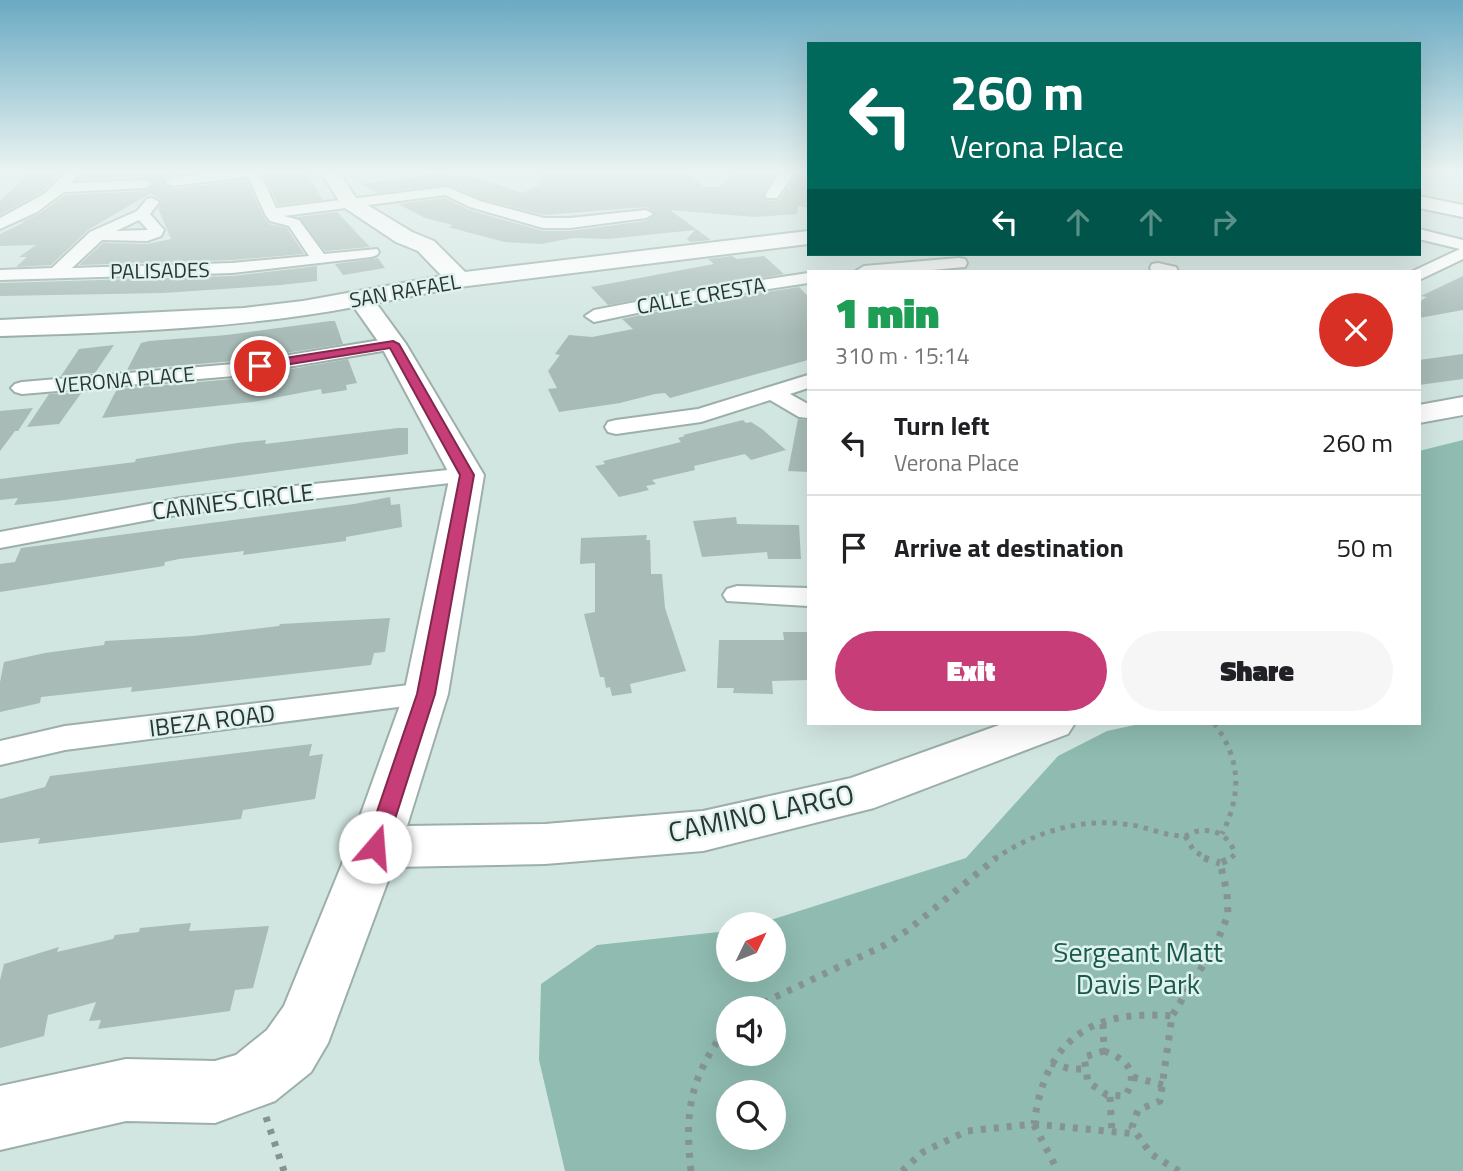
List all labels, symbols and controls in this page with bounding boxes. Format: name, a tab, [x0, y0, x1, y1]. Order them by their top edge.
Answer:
text: 260 m	[950, 54, 1084, 129]
icon: left	[835, 70, 926, 161]
text: Verona Place	[950, 122, 1124, 170]
icon: left	[986, 203, 1024, 241]
icon: ahead	[1059, 203, 1097, 241]
icon: ahead	[1132, 203, 1170, 241]
icon: right	[1205, 203, 1243, 241]
street label: PALISADES	[110, 253, 210, 287]
street label: SAN RAFAEL	[347, 265, 463, 316]
street label: CALLE CRESTA	[634, 268, 768, 322]
text: 1 min	[835, 280, 939, 344]
button: close	[1319, 293, 1393, 367]
pin	[230, 336, 290, 396]
text: 310 m · 15:14	[835, 338, 970, 373]
icon: arrive	[241, 347, 279, 385]
street label: VERONA PLACE	[54, 357, 196, 401]
text: Turn left	[894, 406, 989, 445]
text: 260 m	[1322, 423, 1393, 462]
icon: left	[835, 424, 873, 462]
text: Verona Place	[894, 445, 1019, 480]
street label: CANNES CIRCLE	[150, 473, 316, 529]
text: Arrive at destination	[894, 528, 1124, 567]
text: 50 m	[1336, 528, 1393, 567]
icon: arrive	[835, 529, 873, 567]
button: Exit	[835, 631, 1107, 711]
button: Share	[1121, 631, 1393, 711]
street label: IBEZA ROAD	[147, 694, 277, 746]
street label: CAMINO LARGO	[664, 772, 858, 853]
position arrow	[338, 810, 412, 884]
north arrow	[716, 912, 786, 982]
map controls	[716, 912, 786, 1150]
park label: Sergeant Matt Davis Park	[1053, 930, 1223, 1005]
button: sound	[716, 996, 786, 1066]
button: search	[716, 1080, 786, 1150]

